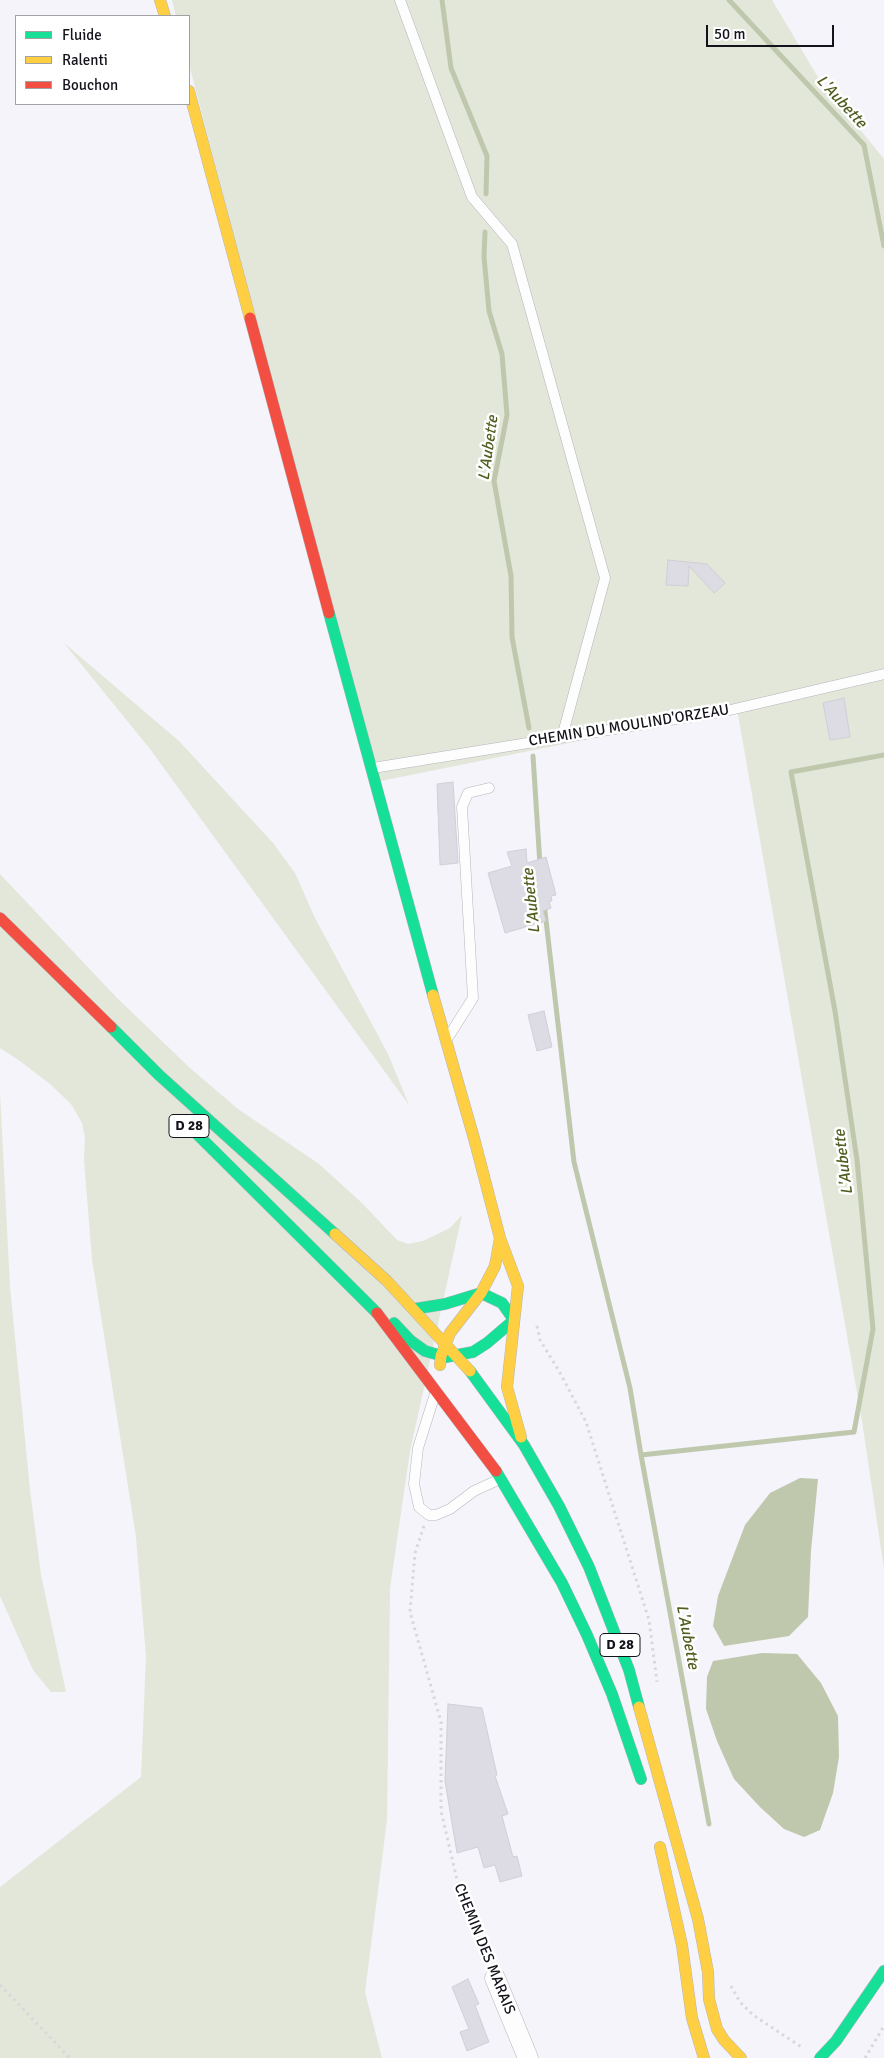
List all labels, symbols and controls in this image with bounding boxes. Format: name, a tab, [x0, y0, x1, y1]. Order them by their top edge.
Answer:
legend	[15, 15, 190, 105]
scale bar	[709, 15, 836, 47]
text: 50 m	[714, 25, 745, 43]
text: Fluide	[62, 26, 102, 44]
text: Ralenti	[62, 51, 108, 69]
water label: L'Aubette	[812, 72, 870, 132]
text: Bouchon	[62, 76, 118, 94]
water label: L'Aubette	[475, 414, 503, 482]
street label: CHEMIN DU MOULIND'ORZEAU	[528, 701, 730, 751]
water label: L'Aubette	[519, 867, 545, 935]
road number: D 28	[169, 1114, 209, 1138]
water label: L'Aubette	[830, 1128, 858, 1196]
water label: L'Aubette	[671, 1603, 703, 1671]
road number: D 28	[600, 1634, 640, 1656]
street label: CHEMIN DES MARAIS	[449, 1881, 519, 2017]

